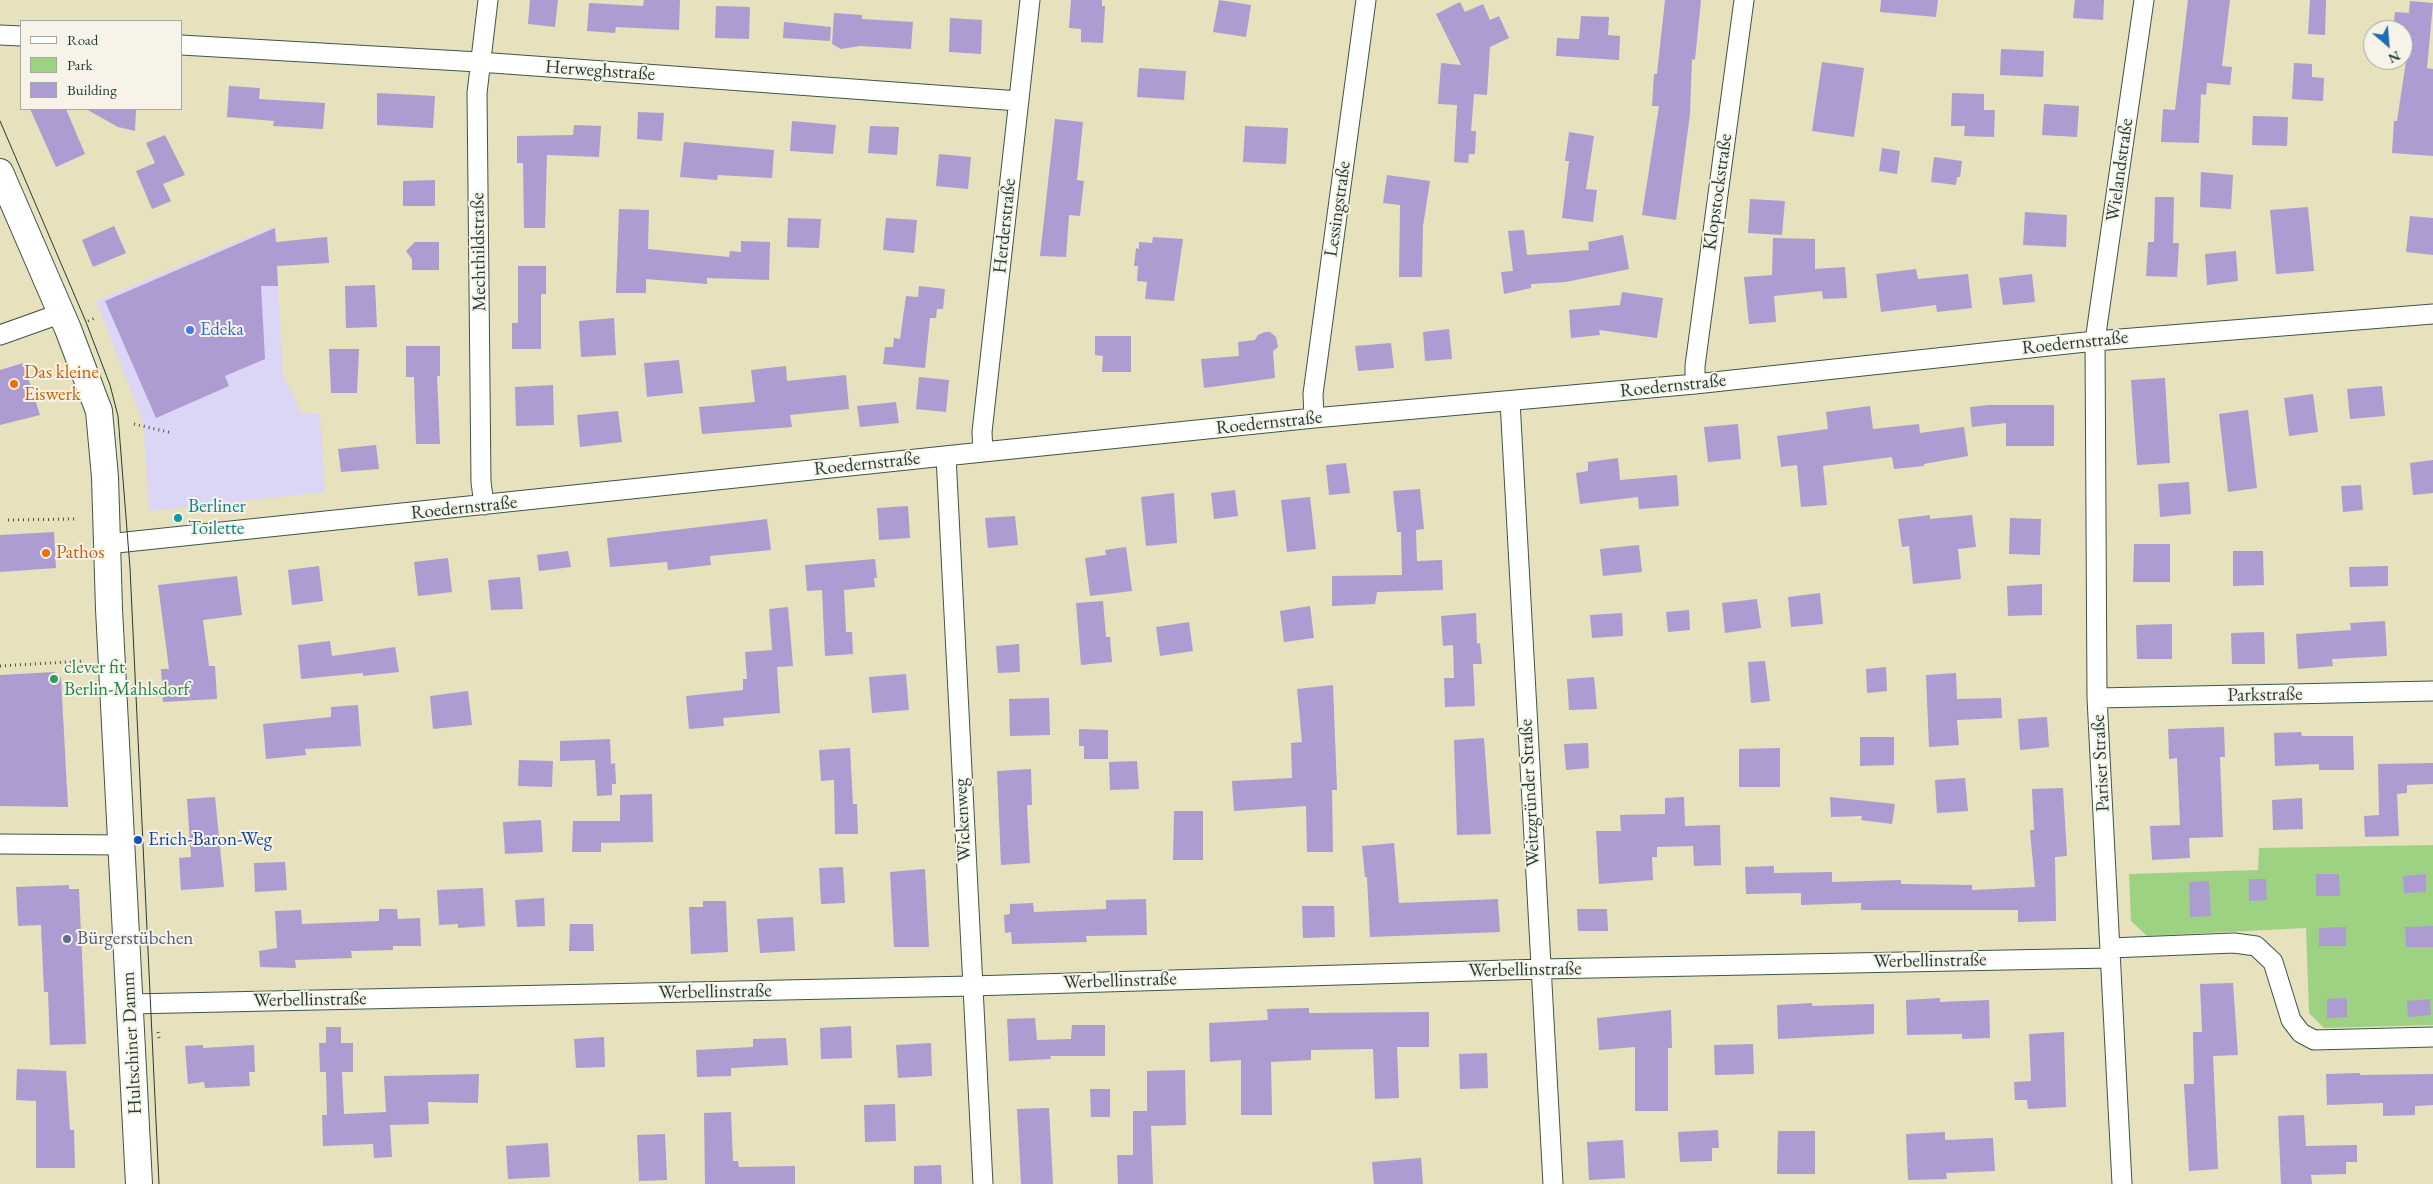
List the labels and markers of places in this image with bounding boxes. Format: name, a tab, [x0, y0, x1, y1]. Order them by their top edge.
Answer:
place label: Edeka	[200, 319, 244, 341]
marker: Edeka	[184, 324, 196, 336]
place label: Das kleine Eiswerk	[24, 362, 99, 406]
marker: Das kleine Eiswerk	[8, 378, 20, 390]
place label: Berliner Toilette	[188, 496, 246, 540]
marker: Berliner Toilette	[172, 512, 184, 524]
place label: Pathos	[56, 542, 104, 564]
marker: Pathos	[40, 547, 52, 559]
place label: clever fit Berlin-Mahlsdorf	[64, 657, 190, 701]
marker: clever fit Berlin-Mahlsdorf	[48, 673, 60, 685]
place label: Erich-Baron-Weg	[148, 829, 272, 851]
marker: Erich-Baron-Weg	[132, 834, 144, 846]
place label: Bürgerstübchen	[77, 928, 193, 950]
marker: Bürgerstübchen	[61, 933, 73, 945]

